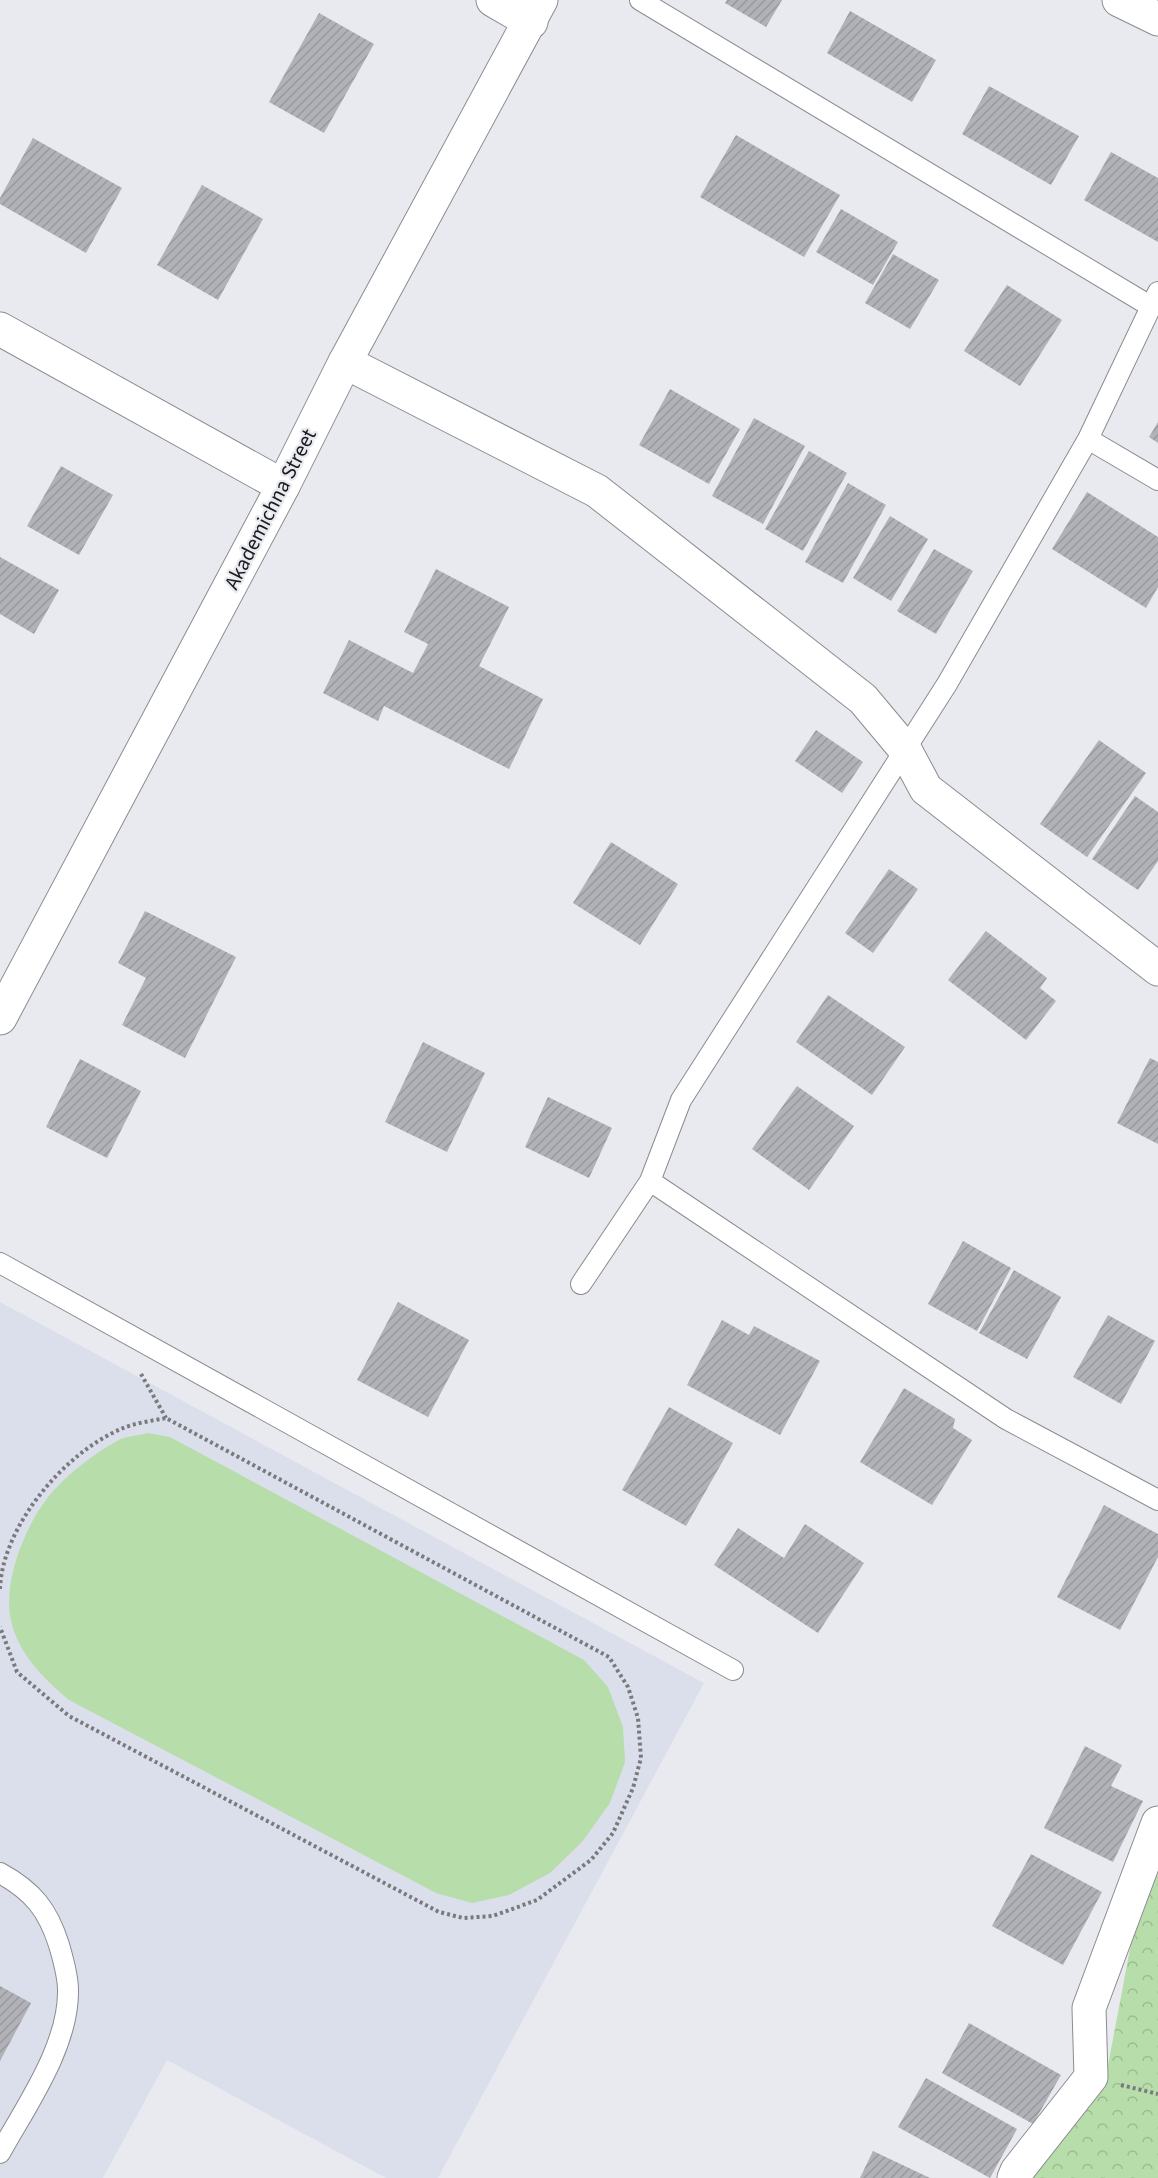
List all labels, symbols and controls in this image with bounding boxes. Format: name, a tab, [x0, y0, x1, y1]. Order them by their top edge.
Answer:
street label: Akademichna Street	[217, 423, 323, 595]

